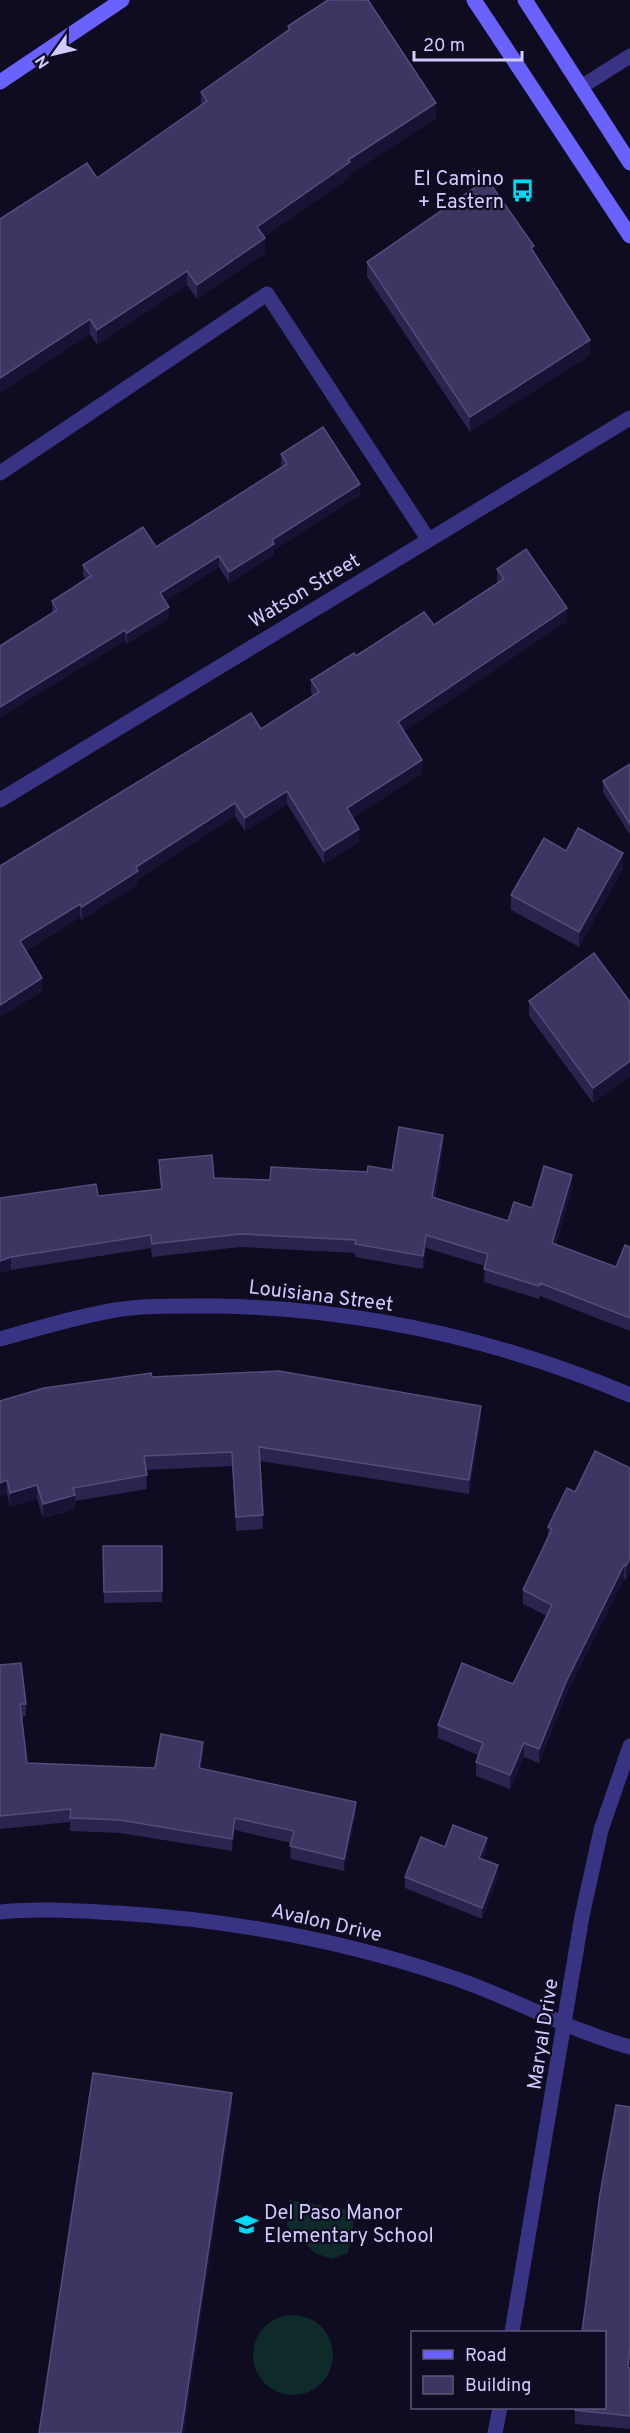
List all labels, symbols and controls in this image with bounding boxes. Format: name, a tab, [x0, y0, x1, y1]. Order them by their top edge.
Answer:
north arrow	[24, 24, 84, 84]
scale bar	[414, 24, 522, 62]
text: 20 m	[423, 35, 465, 58]
text: N	[32, 51, 55, 72]
place label: El Camino + Eastern	[414, 167, 504, 216]
bus stop icon: El Camino + Eastern	[509, 177, 535, 203]
street label: Watson Street	[245, 548, 365, 635]
street label: Louisiana Street	[247, 1275, 395, 1319]
street label: Avalon Drive	[269, 1899, 384, 1949]
street label: Maryal Drive	[522, 1977, 566, 2092]
place label: Del Paso Manor Elementary School	[264, 2201, 434, 2250]
school or university icon: Del Paso Manor Elementary School	[233, 2211, 259, 2237]
legend	[411, 2331, 606, 2409]
text: Road	[465, 2345, 507, 2368]
text: Building	[465, 2375, 531, 2398]

